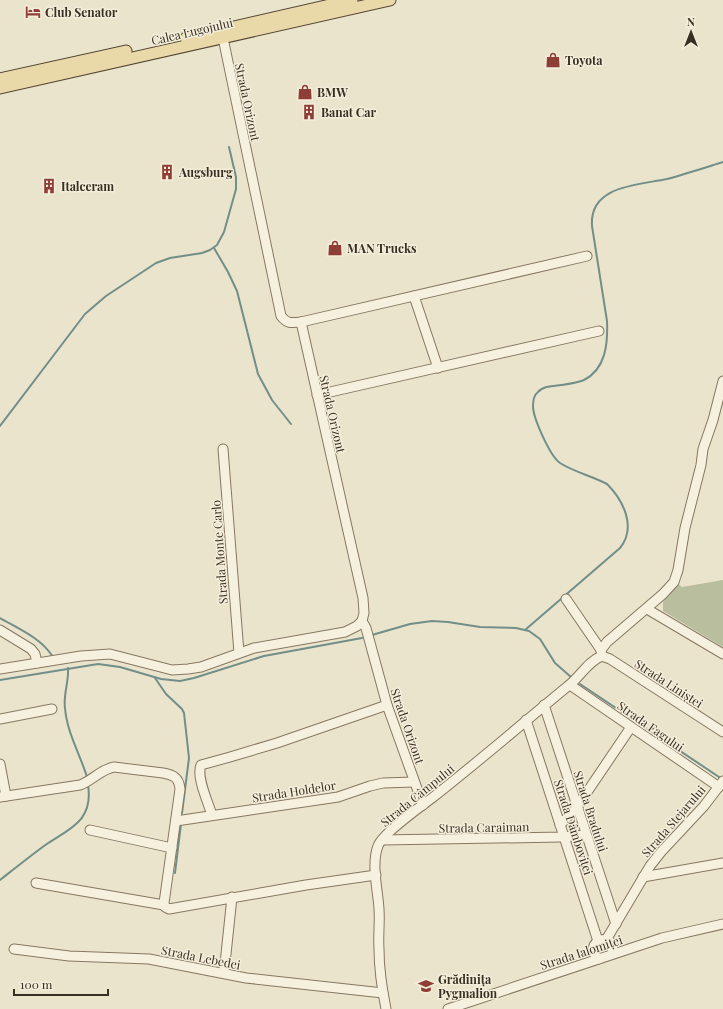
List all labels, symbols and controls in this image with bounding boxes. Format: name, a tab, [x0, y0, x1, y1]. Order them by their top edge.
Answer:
hotel icon: Club Senator	[24, 3, 42, 21]
place label: Club Senator	[45, 4, 118, 20]
north arrow	[671, 12, 711, 52]
street label: Calea Lugojului	[150, 14, 235, 48]
text: N	[687, 14, 695, 29]
shop icon: Toyota	[544, 51, 562, 69]
place label: Toyota	[565, 52, 603, 68]
street label: Strada Orizont	[232, 62, 264, 143]
shop icon: BMW	[296, 83, 314, 101]
place label: BMW	[317, 84, 348, 100]
building icon: Banat Car	[300, 103, 318, 121]
place label: Banat Car	[321, 104, 376, 120]
building icon: Augsburg	[158, 163, 176, 181]
place label: Augsburg	[178, 164, 233, 180]
building icon: Italceram	[40, 177, 58, 195]
place label: Italceram	[61, 178, 114, 194]
shop icon: MAN Trucks	[326, 239, 344, 257]
place label: MAN Trucks	[347, 240, 417, 256]
street label: Strada Orizont	[316, 374, 350, 455]
street label: Strada Monte Carlo	[207, 499, 231, 605]
street label: Strada Liniștei	[632, 655, 707, 711]
street label: Strada Orizont	[388, 686, 429, 767]
street label: Strada Fagului	[615, 697, 688, 755]
street label: Strada Câmpului	[377, 760, 458, 830]
street label: Strada Bradului	[570, 768, 612, 854]
street label: Strada Holdelor	[251, 776, 338, 806]
street label: Strada Dâmboviței	[551, 777, 597, 877]
street label: Strada Stejarului	[637, 781, 709, 860]
street label: Strada Caraiman	[439, 818, 529, 836]
street label: Strada Ialomiței	[538, 931, 625, 973]
street label: Strada Lebedei	[160, 941, 242, 973]
scale bar	[14, 971, 108, 997]
place label: Grădinița Pygmalion	[438, 971, 498, 1001]
text: 100 m	[20, 976, 53, 992]
school or university icon: Grădinița Pygmalion	[417, 977, 435, 995]

